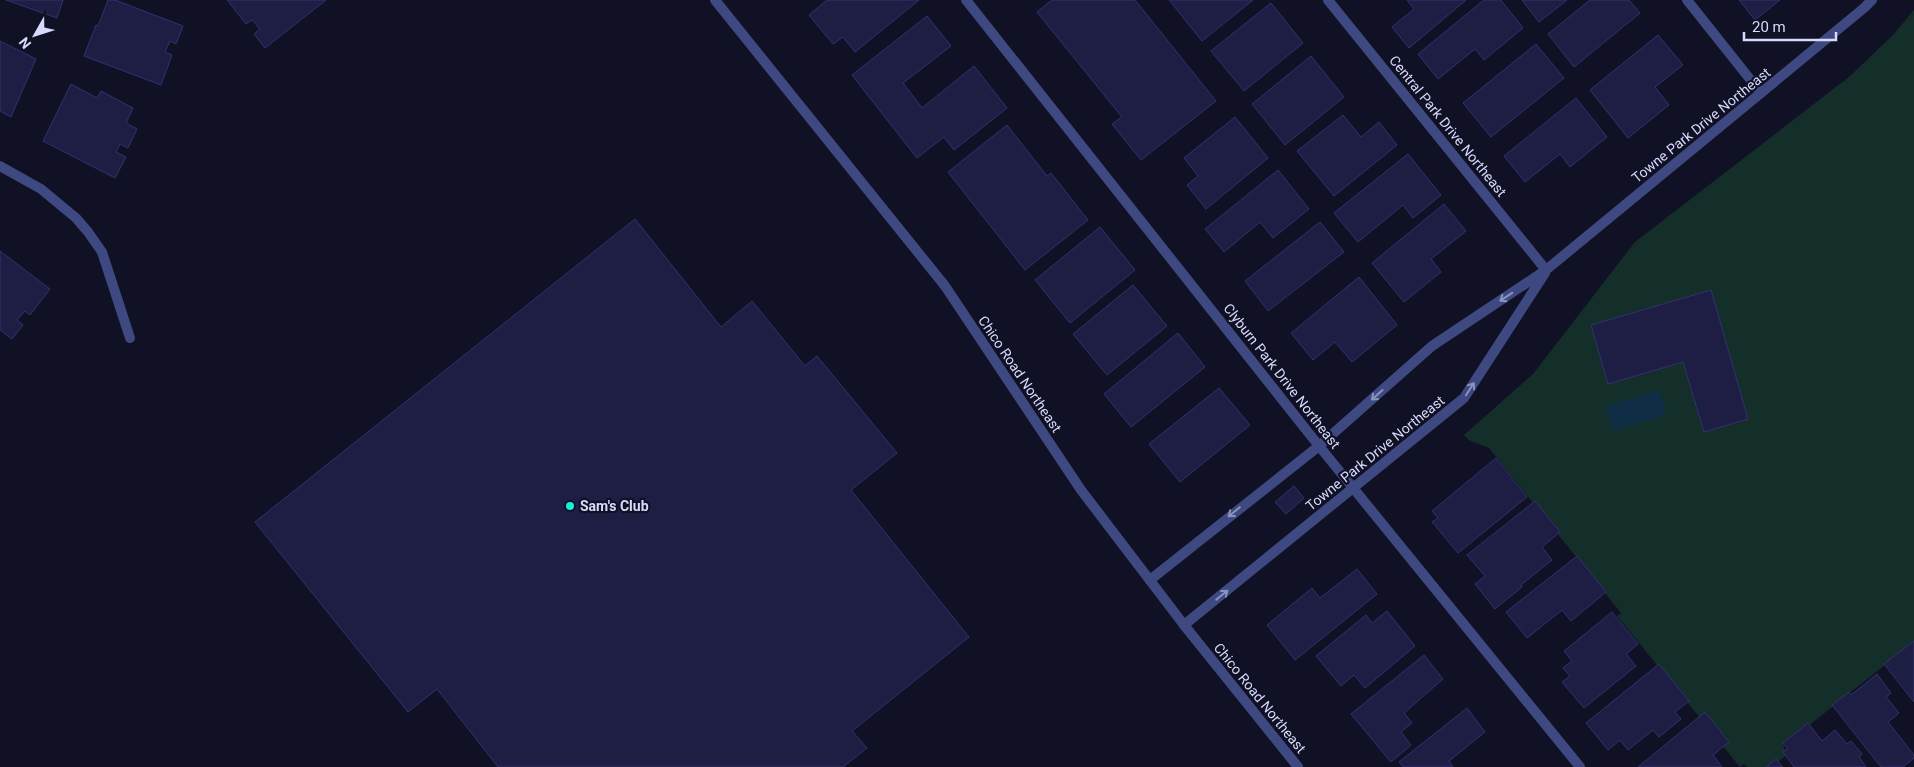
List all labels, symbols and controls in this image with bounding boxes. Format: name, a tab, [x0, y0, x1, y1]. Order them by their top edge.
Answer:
north arrow	[10, 10, 60, 60]
scale bar	[1744, 10, 1836, 42]
text: 20 m	[1752, 18, 1786, 36]
text: N	[16, 34, 34, 52]
street label: Central Park Drive Northeast	[1386, 52, 1510, 200]
street label: Towne Park Drive Northeast	[1628, 64, 1774, 186]
one-way arrow	[1499, 292, 1513, 302]
street label: Clyburn Park Drive Northeast	[1220, 300, 1344, 452]
street label: Chico Road Northeast	[975, 313, 1065, 436]
one-way arrow	[1465, 382, 1476, 396]
one-way arrow	[1370, 389, 1383, 400]
street label: Towne Park Drive Northeast	[1302, 392, 1448, 514]
place label: Sam's Club	[580, 498, 649, 514]
marker: Sam's Club	[564, 500, 576, 512]
one-way arrow	[1228, 507, 1241, 518]
one-way arrow	[1215, 589, 1228, 600]
street label: Chico Road Northeast	[1211, 640, 1310, 757]

